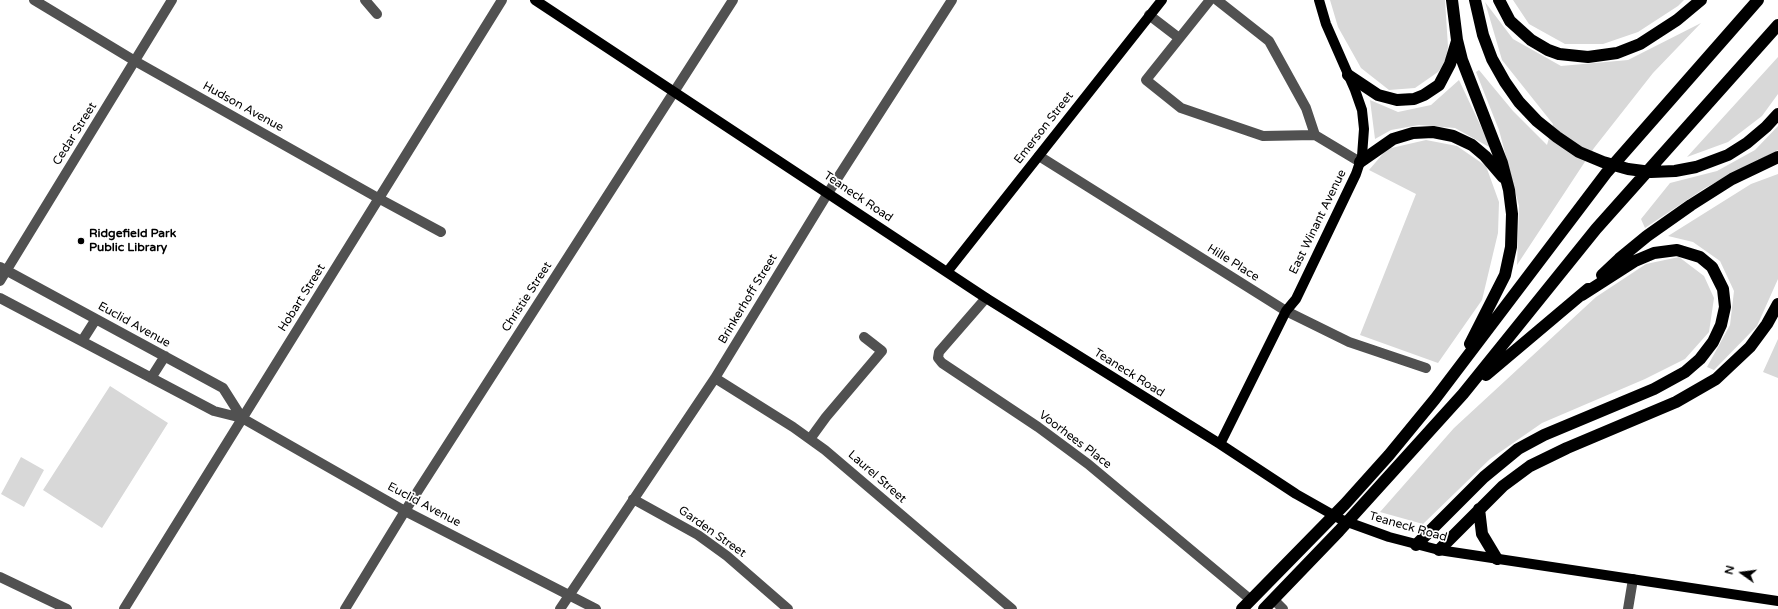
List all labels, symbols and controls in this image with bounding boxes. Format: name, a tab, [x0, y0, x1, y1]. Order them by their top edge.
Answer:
street label: Hudson Avenue	[200, 79, 286, 135]
street label: Emerson Street	[1011, 89, 1077, 167]
street label: Cedar Street	[50, 100, 100, 168]
street label: East Winant Avenue	[1286, 167, 1350, 277]
street label: Teaneck Road	[821, 169, 895, 225]
place label: Ridgefield Park Public Library	[89, 227, 176, 255]
marker: Ridgefield Park Public Library	[76, 236, 86, 246]
street label: Hille Place	[1204, 241, 1262, 285]
street label: Brinkerhoff Street	[716, 251, 780, 347]
street label: Christie Street	[499, 259, 555, 335]
street label: Hobart Street	[275, 261, 329, 335]
street label: Euclid Avenue	[95, 299, 173, 351]
street label: Teaneck Road	[1091, 346, 1167, 400]
street label: Voorhees Place	[1036, 408, 1114, 472]
street label: Laurel Street	[845, 448, 909, 506]
street label: Euclid Avenue	[385, 480, 463, 530]
street label: Garden Street	[675, 503, 749, 561]
street label: Teaneck Road	[1367, 509, 1449, 545]
north arrow	[1722, 553, 1762, 593]
text: N	[1722, 564, 1737, 576]

